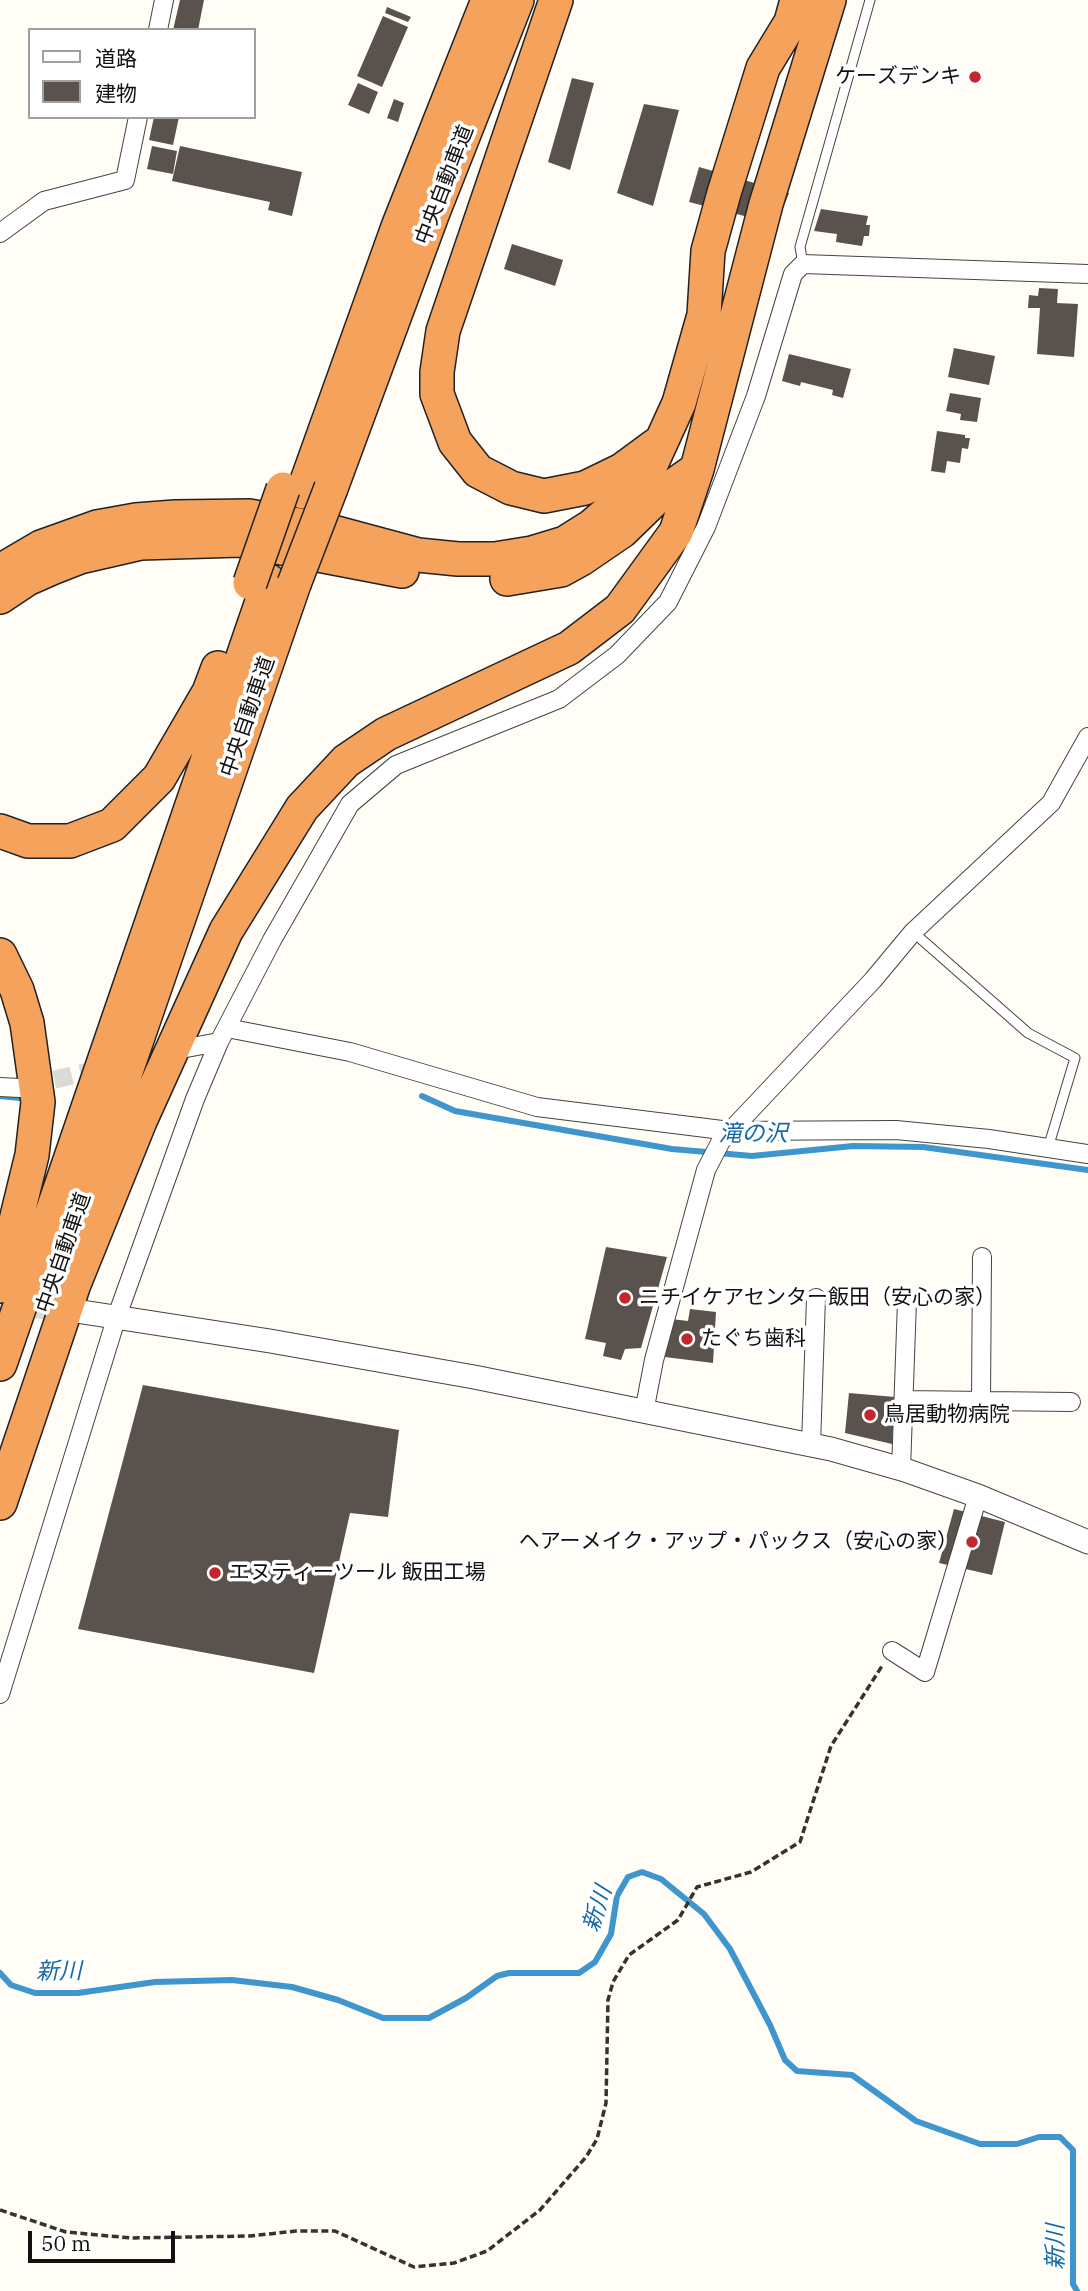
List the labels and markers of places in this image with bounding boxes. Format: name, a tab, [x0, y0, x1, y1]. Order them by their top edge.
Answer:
place label: ケーズデンキ	[835, 64, 961, 90]
marker: ケーズデンキ	[967, 69, 983, 85]
place label: ニチイケアセンター飯田（安心の家）	[639, 1285, 996, 1311]
marker: ニチイケアセンター飯田（安心の家）	[617, 1290, 633, 1306]
place label: たぐち歯科	[701, 1326, 806, 1352]
marker: たぐち歯科	[679, 1331, 695, 1347]
place label: 鳥居動物病院	[884, 1402, 1010, 1428]
marker: 鳥居動物病院	[862, 1407, 878, 1423]
place label: ヘアーメイク・アップ・パックス（安心の家）	[519, 1529, 958, 1555]
marker: ヘアーメイク・アップ・パックス（安心の家）	[964, 1534, 980, 1550]
place label: エヌティーツール 飯田工場	[229, 1560, 486, 1586]
marker: エヌティーツール 飯田工場	[207, 1565, 223, 1581]

